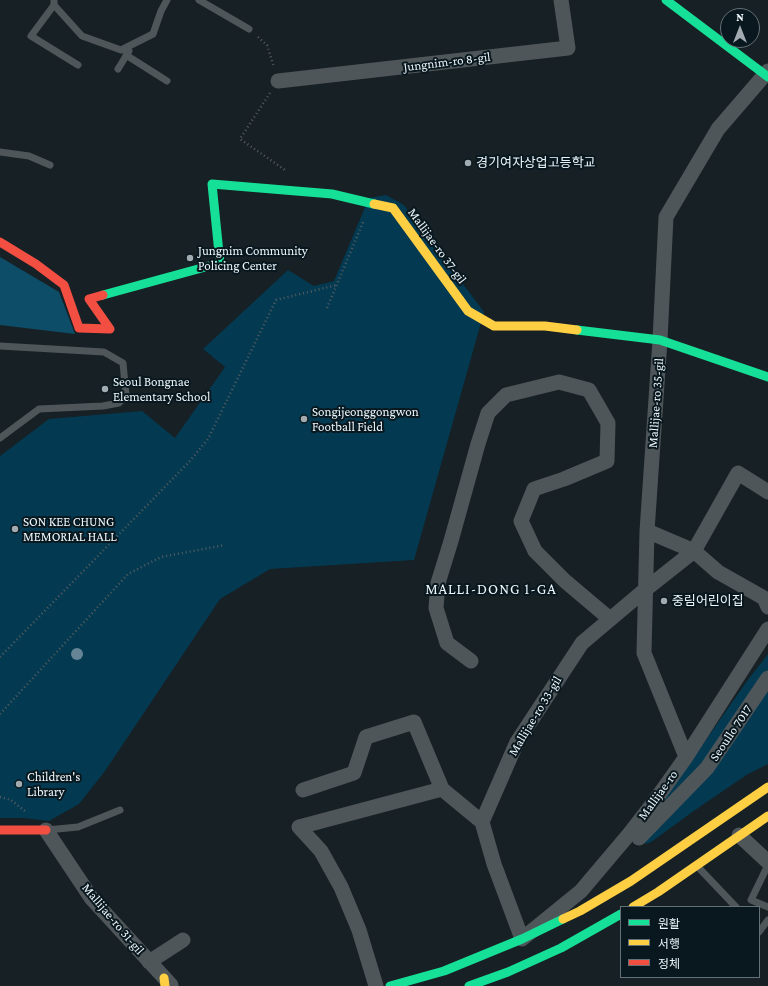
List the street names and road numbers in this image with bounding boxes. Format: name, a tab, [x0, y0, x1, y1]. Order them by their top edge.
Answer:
street label: Jungnim-ro 8-gil	[403, 49, 491, 75]
street label: Mallijae-ro 37-gil	[404, 205, 470, 287]
street label: Mallijae-ro 35-gil	[645, 357, 667, 449]
street label: Mallijae-ro 33-gil	[505, 673, 565, 759]
street label: Seoullo 7017	[707, 702, 755, 764]
street label: Mallijae-ro	[635, 767, 681, 823]
street label: Mallijae-ro 31-gil	[79, 880, 147, 958]

